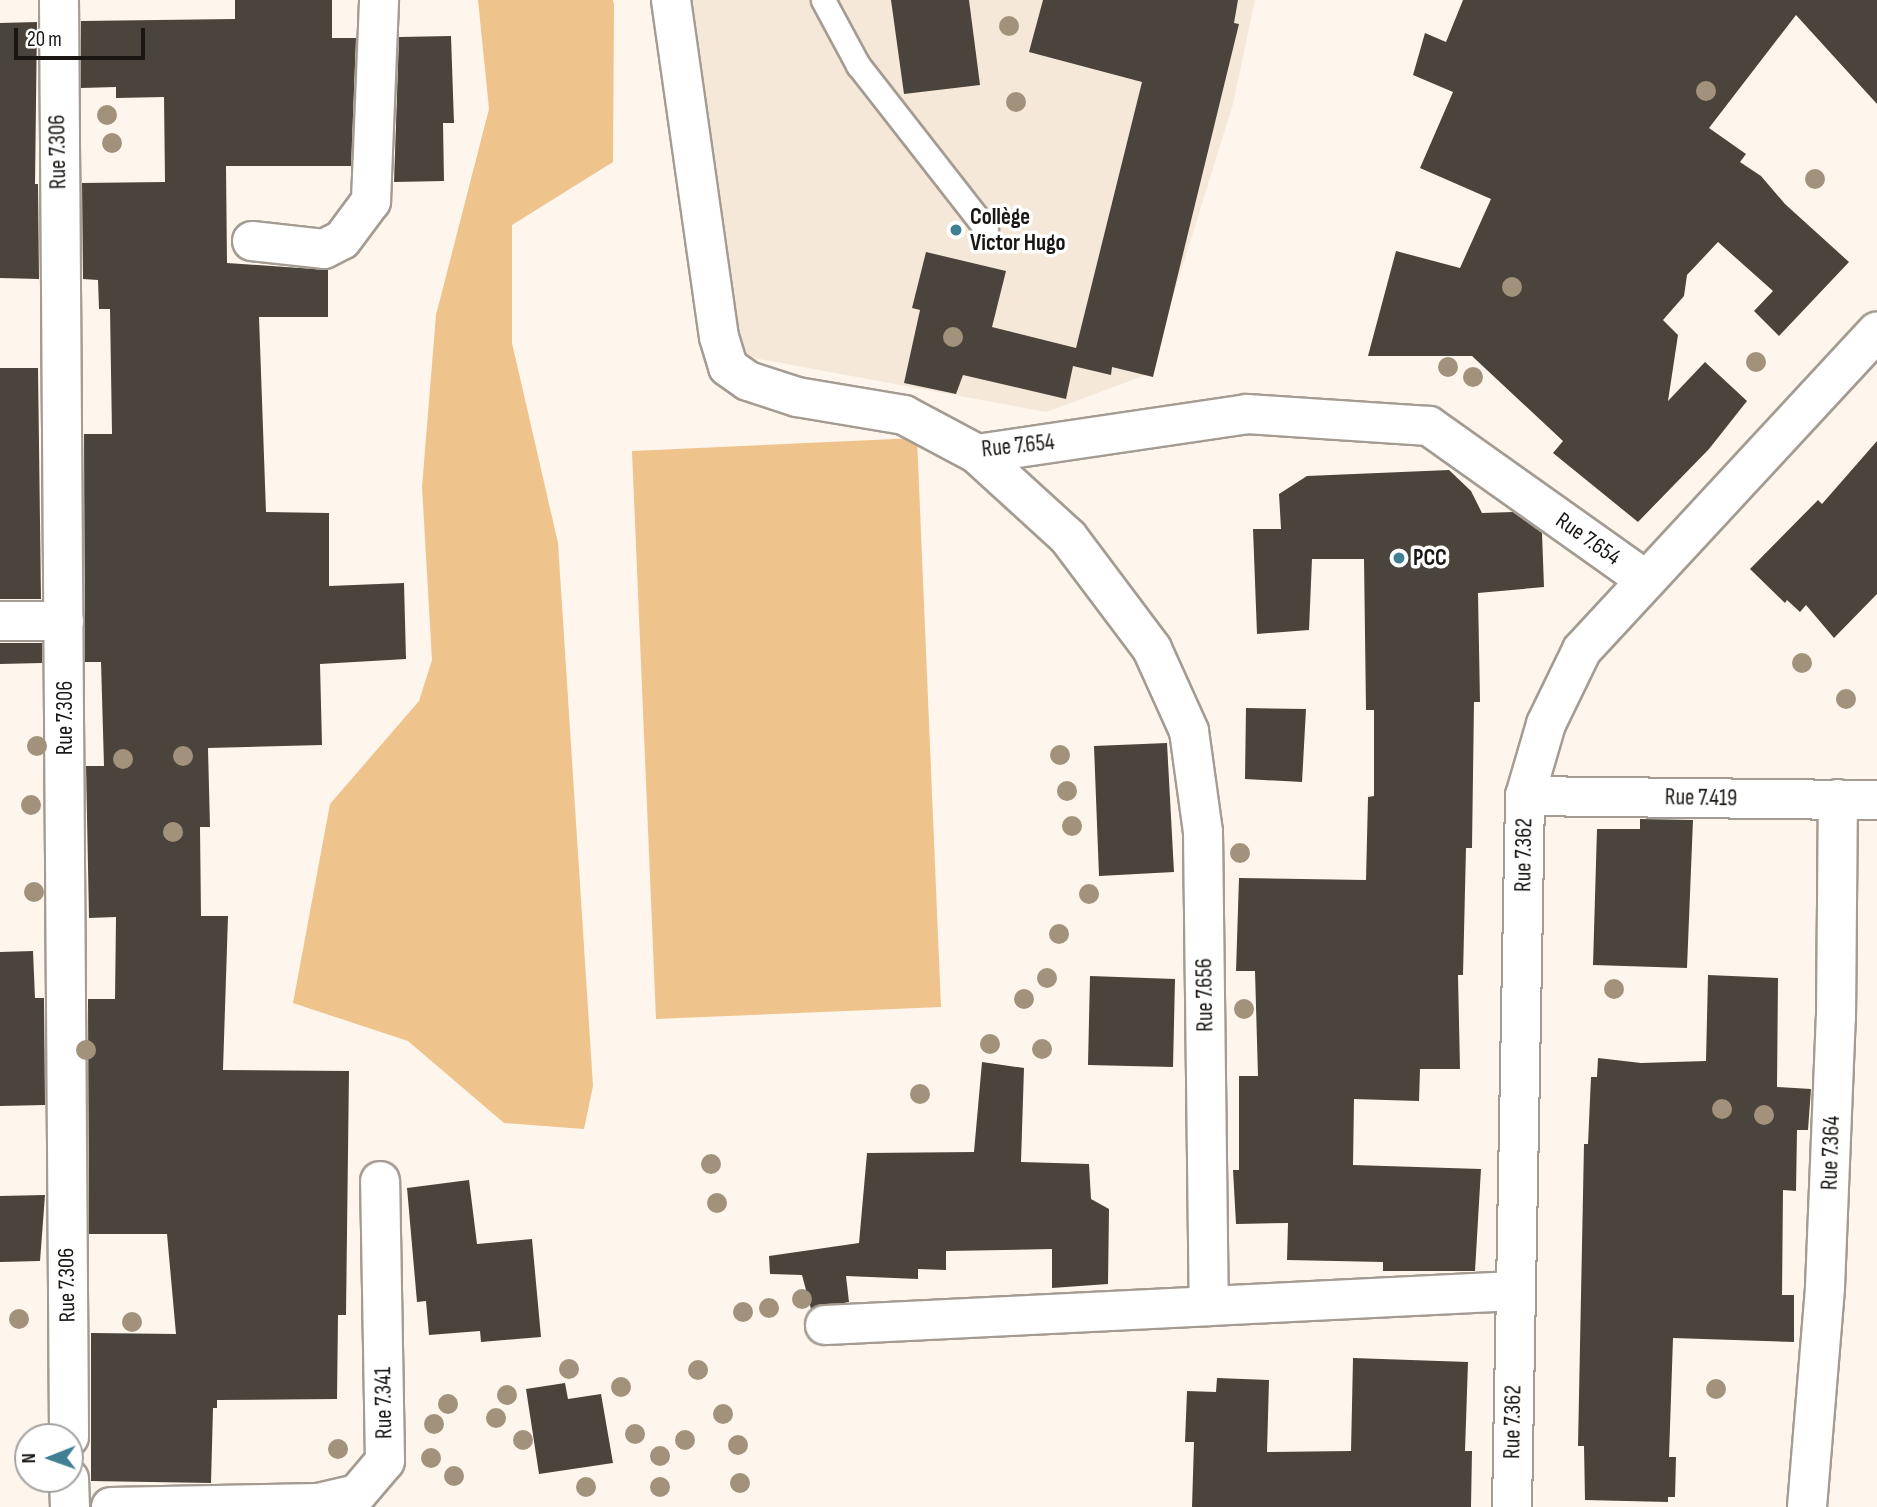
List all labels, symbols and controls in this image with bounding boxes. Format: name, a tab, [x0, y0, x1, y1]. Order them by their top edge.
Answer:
scale bar	[18, 14, 149, 58]
text: 20 m	[27, 27, 62, 52]
street label: Rue 7.306	[44, 114, 72, 190]
place label: Collège Victor Hugo	[970, 203, 1066, 257]
marker: Collège Victor Hugo	[948, 222, 964, 238]
street label: Rue 7.654	[980, 428, 1056, 464]
street label: Rue 7.654	[1550, 507, 1626, 571]
place label: PCC	[1413, 544, 1447, 572]
marker: PCC	[1391, 550, 1407, 566]
street label: Rue 7.306	[51, 681, 79, 755]
street label: Rue 7.419	[1665, 784, 1737, 812]
street label: Rue 7.362	[1510, 818, 1538, 892]
street label: Rue 7.656	[1191, 958, 1219, 1032]
street label: Rue 7.364	[1816, 1115, 1846, 1191]
street label: Rue 7.306	[53, 1247, 81, 1323]
street label: Rue 7.341	[370, 1367, 398, 1439]
street label: Rue 7.362	[1499, 1385, 1527, 1459]
north arrow	[14, 1423, 84, 1493]
text: N	[18, 1453, 41, 1464]

